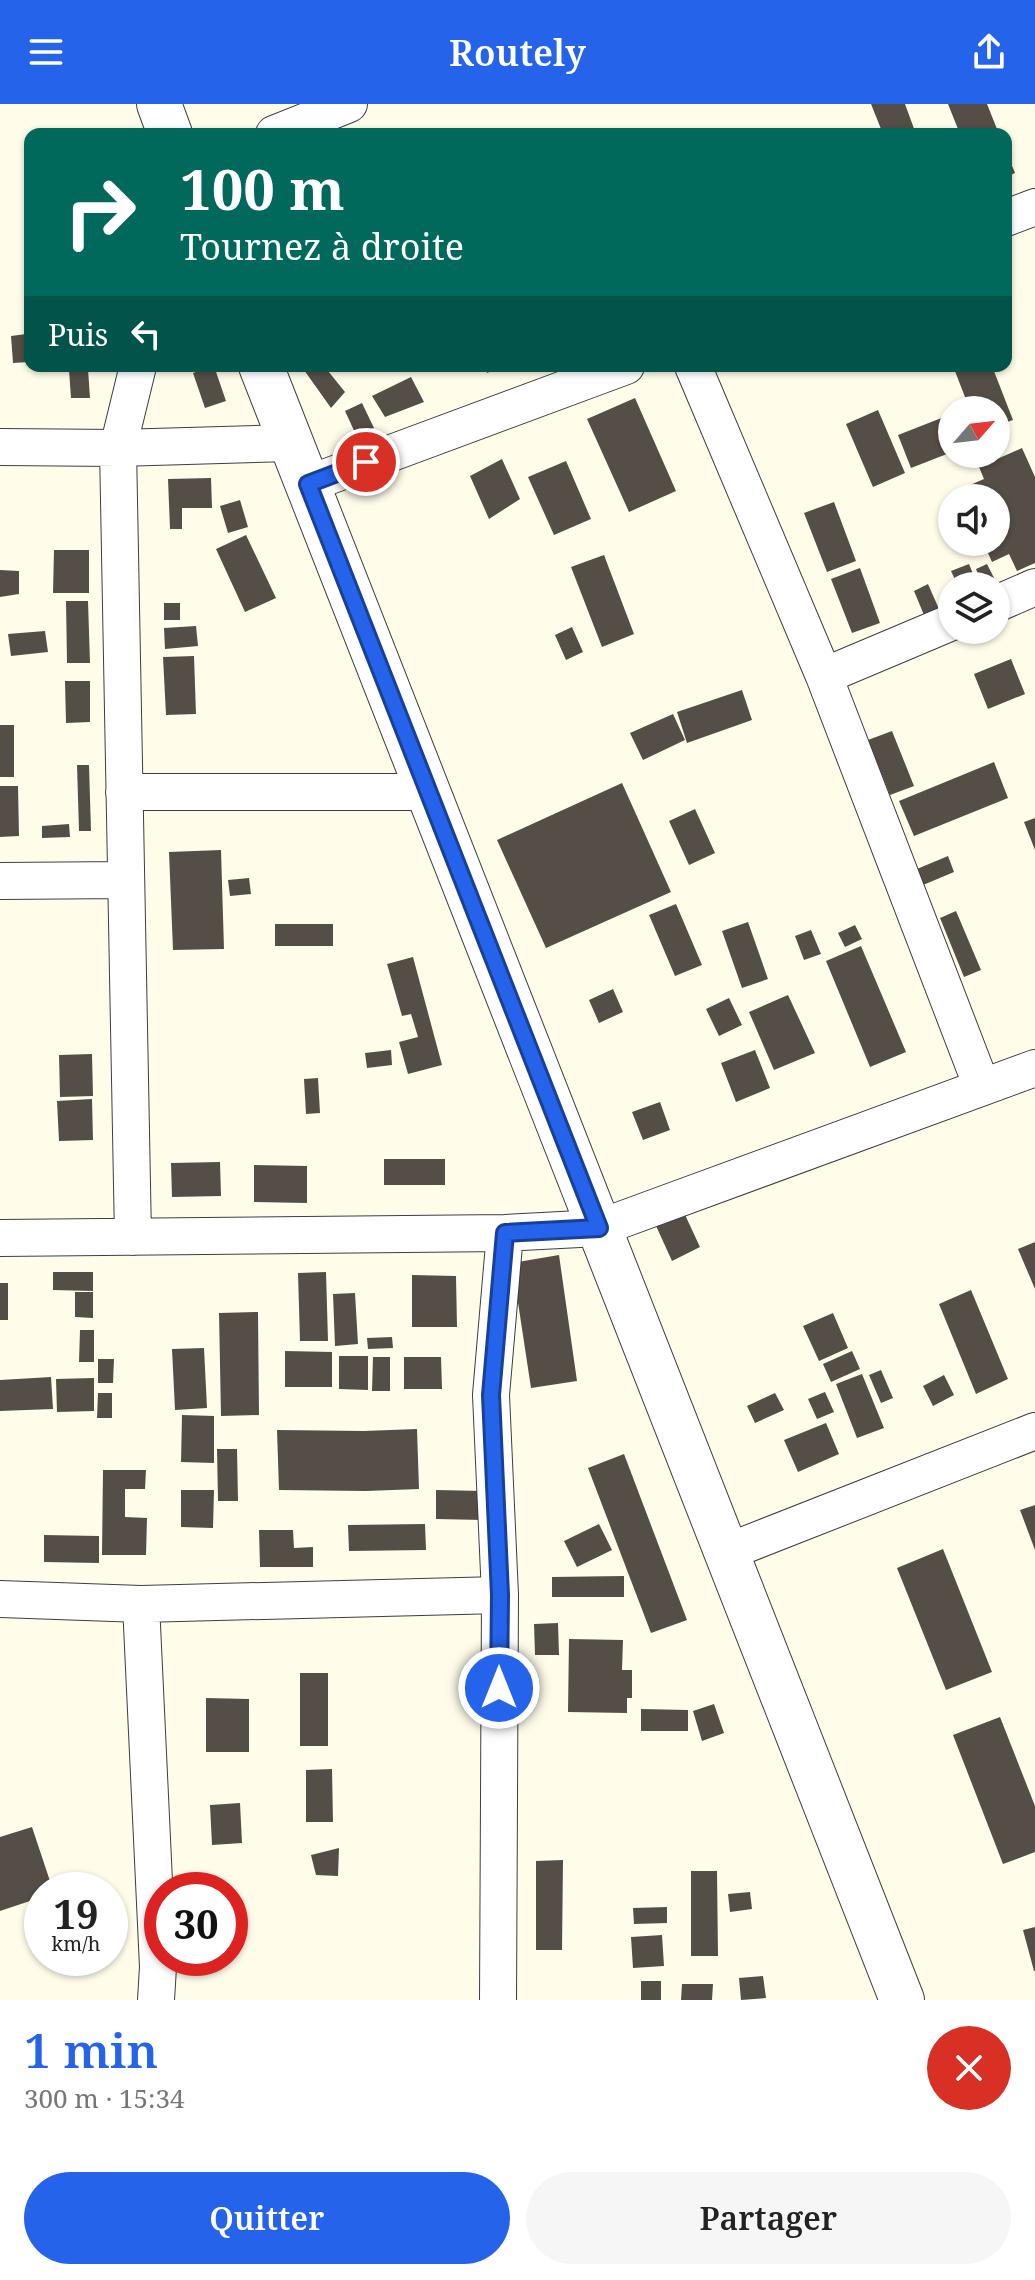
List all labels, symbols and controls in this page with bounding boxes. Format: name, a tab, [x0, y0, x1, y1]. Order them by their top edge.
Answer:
text: Routely	[449, 28, 586, 77]
icon: menu	[24, 30, 68, 74]
icon: share	[967, 30, 1011, 74]
text: 100 m	[180, 150, 345, 226]
icon: right	[48, 160, 152, 264]
text: Tournez à droite	[180, 222, 464, 271]
icon: left	[124, 312, 168, 356]
text: Puis	[48, 314, 108, 355]
north arrow	[938, 396, 1010, 468]
map controls	[938, 396, 1010, 644]
pin	[332, 428, 400, 496]
icon: arrive	[344, 440, 388, 484]
button: sound	[938, 484, 1010, 556]
button: layers	[938, 572, 1010, 644]
position arrow	[457, 1646, 541, 1730]
speed limit sign: 30	[144, 1872, 248, 1976]
text: 19	[53, 1886, 99, 1941]
text: km/h	[51, 1930, 101, 1957]
text: 1 min	[24, 2017, 158, 2082]
button: close	[927, 2026, 1011, 2110]
text: 300 m · 15:34	[24, 2080, 185, 2116]
button: Quitter	[24, 2172, 510, 2264]
button: Partager	[526, 2172, 1011, 2264]

